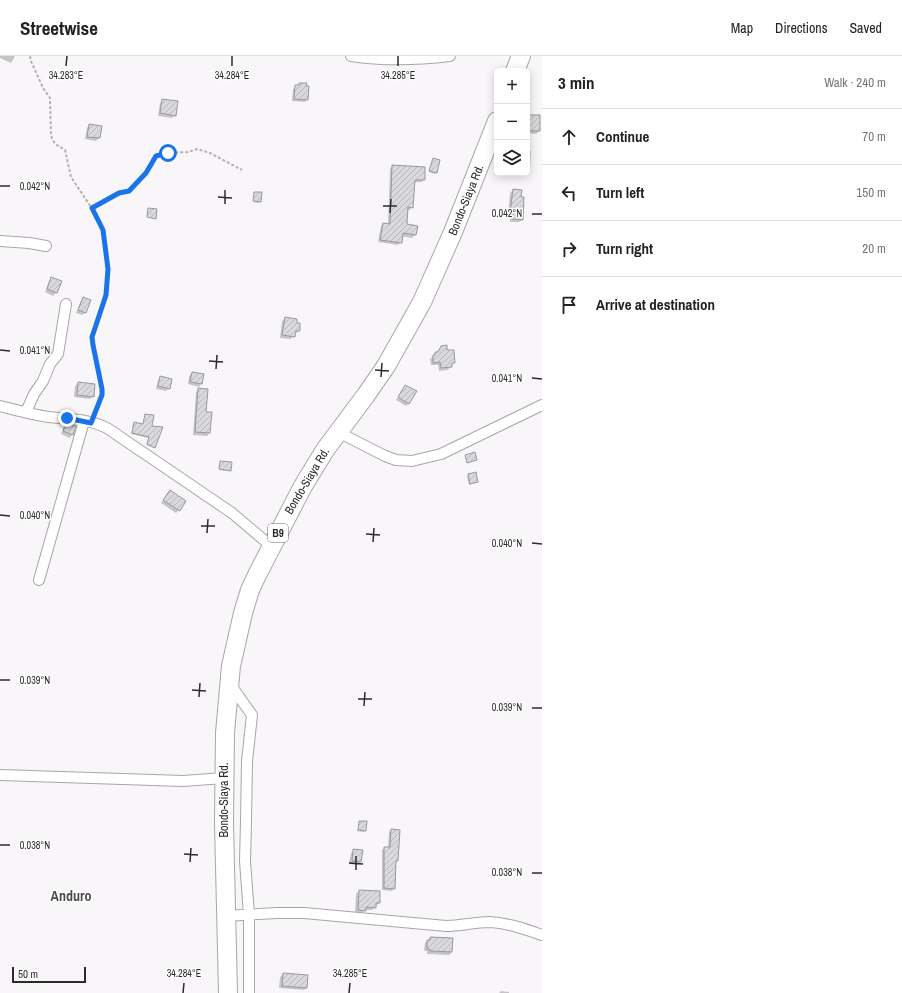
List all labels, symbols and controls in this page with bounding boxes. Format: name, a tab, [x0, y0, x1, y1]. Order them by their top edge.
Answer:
text: Streetwise	[20, 15, 98, 41]
text: Map	[731, 19, 753, 37]
text: Directions	[775, 19, 827, 37]
text: Saved	[849, 19, 882, 37]
map controls	[494, 68, 530, 176]
button: +	[494, 68, 530, 104]
text: 34.283°E	[49, 69, 83, 82]
text: 34.284°E	[215, 69, 249, 82]
text: 34.285°E	[381, 69, 415, 82]
text: 3 min	[558, 71, 594, 94]
text: Walk · 240 m	[824, 74, 886, 91]
button: −	[494, 104, 530, 140]
icon: ahead	[558, 126, 580, 148]
text: Continue	[596, 126, 649, 147]
text: 70 m	[862, 128, 886, 145]
button: layers	[494, 140, 530, 176]
route start	[159, 144, 177, 162]
street label: Bondo-Siaya Rd.	[445, 162, 487, 238]
text: 0.042°N	[20, 180, 50, 193]
icon: left	[558, 182, 580, 204]
text: Turn left	[596, 182, 644, 203]
text: 150 m	[856, 184, 886, 201]
text: 0.042°N	[492, 207, 522, 220]
icon: right	[558, 238, 580, 260]
text: Turn right	[596, 238, 653, 259]
text: 20 m	[862, 240, 886, 257]
icon: arrive	[558, 294, 580, 316]
text: Arrive at destination	[596, 294, 715, 315]
text: 0.041°N	[20, 344, 50, 357]
text: 0.041°N	[492, 372, 522, 385]
route end	[58, 409, 76, 427]
street label: Bondo-Siaya Rd.	[281, 445, 333, 517]
text: 0.040°N	[20, 509, 50, 522]
road number: B9	[268, 524, 288, 542]
text: 0.040°N	[492, 537, 522, 550]
text: 0.039°N	[20, 674, 50, 687]
text: 0.039°N	[492, 701, 522, 714]
street label: Bondo-Siaya Rd.	[216, 763, 232, 837]
text: 0.038°N	[20, 839, 50, 852]
text: 0.038°N	[492, 866, 522, 879]
district label: Anduro	[51, 887, 91, 905]
scale bar	[12, 965, 86, 984]
text: 50 m	[18, 967, 38, 981]
text: 34.284°E	[167, 967, 201, 980]
text: 34.285°E	[333, 967, 367, 980]

